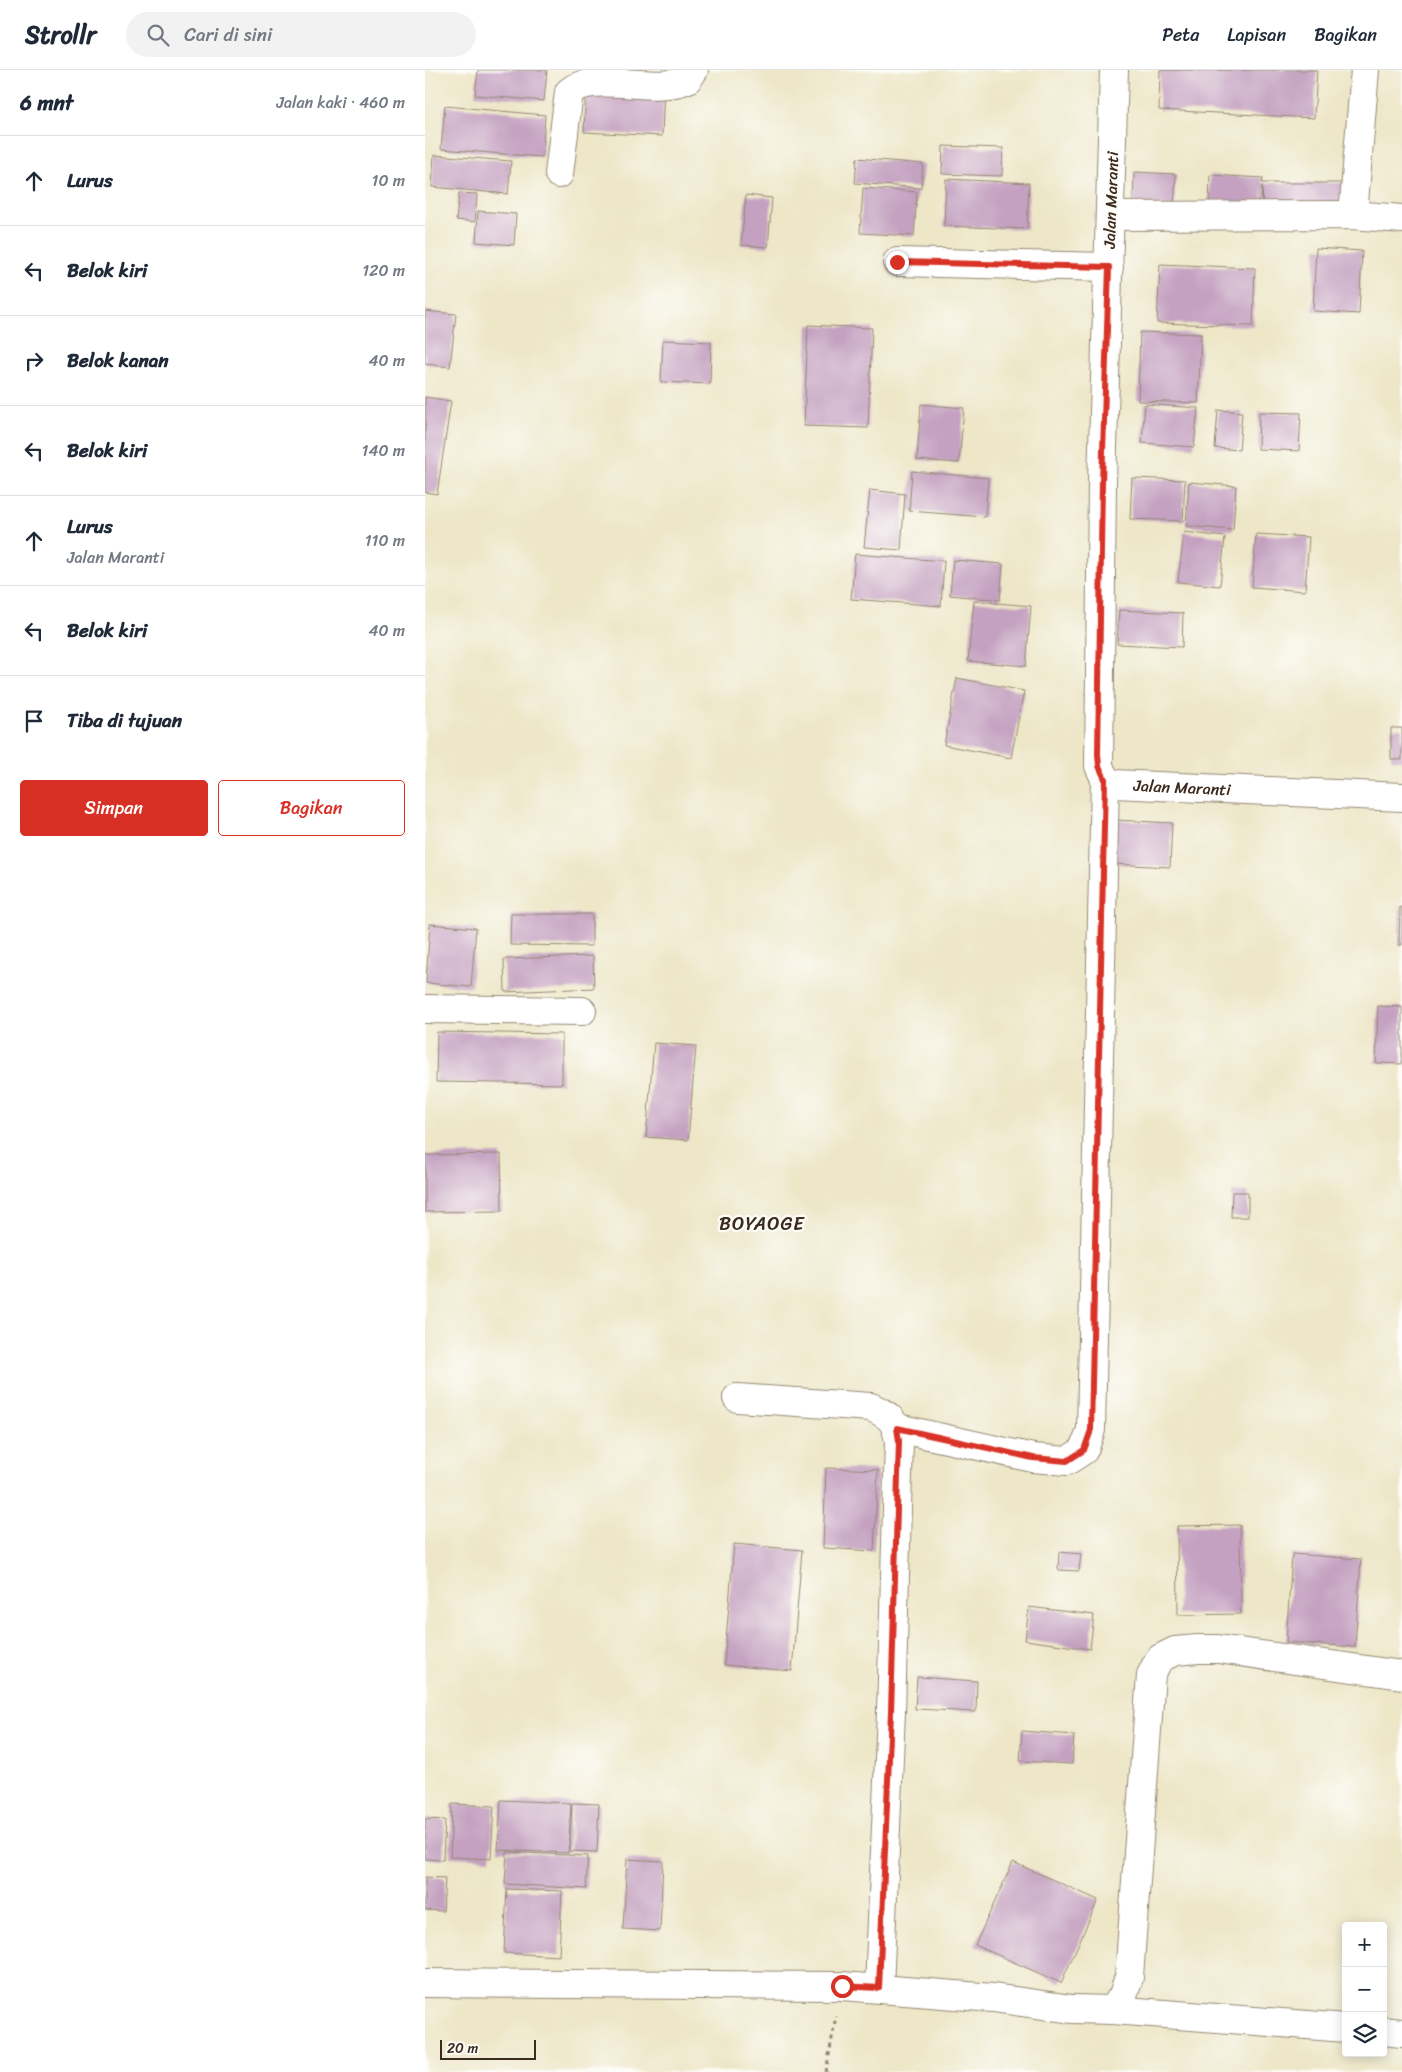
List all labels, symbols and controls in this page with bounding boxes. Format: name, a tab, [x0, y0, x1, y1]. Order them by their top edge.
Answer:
search box	[126, 12, 476, 57]
text: Strollr	[25, 14, 96, 56]
text: Cari di sini	[184, 18, 272, 51]
text: Peta	[1162, 19, 1199, 51]
text: Lapisan	[1227, 19, 1286, 51]
text: Bagikan	[1314, 19, 1377, 51]
icon: search	[144, 21, 172, 49]
text: 6 mnt	[20, 84, 73, 122]
text: Jalan kaki · 460 m	[276, 88, 405, 117]
street label: Jalan Maranti	[1095, 150, 1127, 250]
text: Lurus	[67, 164, 113, 197]
text: 10 m	[372, 166, 405, 195]
icon: ahead	[20, 167, 48, 195]
route end	[886, 251, 909, 274]
text: Belok kiri	[67, 254, 147, 287]
text: 120 m	[362, 256, 405, 285]
icon: left	[20, 257, 48, 285]
text: Belok kanan	[67, 344, 169, 377]
text: 40 m	[368, 346, 405, 375]
icon: right	[20, 347, 48, 375]
text: Belok kiri	[67, 434, 147, 467]
text: 140 m	[362, 436, 405, 465]
icon: left	[20, 437, 48, 465]
text: Lurus	[67, 510, 113, 543]
text: 110 m	[365, 526, 405, 555]
icon: ahead	[20, 527, 48, 555]
text: Jalan Maranti	[67, 543, 164, 572]
text: Belok kiri	[67, 614, 147, 647]
text: 40 m	[368, 616, 405, 645]
icon: left	[20, 617, 48, 645]
text: Tiba di tujuan	[67, 704, 182, 737]
icon: arrive	[20, 707, 48, 735]
street label: Jalan Maranti	[1132, 770, 1232, 804]
button: Simpan	[20, 780, 208, 836]
button: Bagikan	[218, 780, 405, 836]
district label: BOYAOGE	[719, 1207, 805, 1240]
map controls	[1342, 1922, 1387, 2057]
button: +	[1342, 1922, 1387, 1967]
button: −	[1342, 1967, 1387, 2012]
route start	[831, 1975, 854, 1998]
button: layers	[1342, 2012, 1387, 2057]
text: 20 m	[447, 2036, 478, 2061]
scale bar	[440, 2037, 536, 2060]

